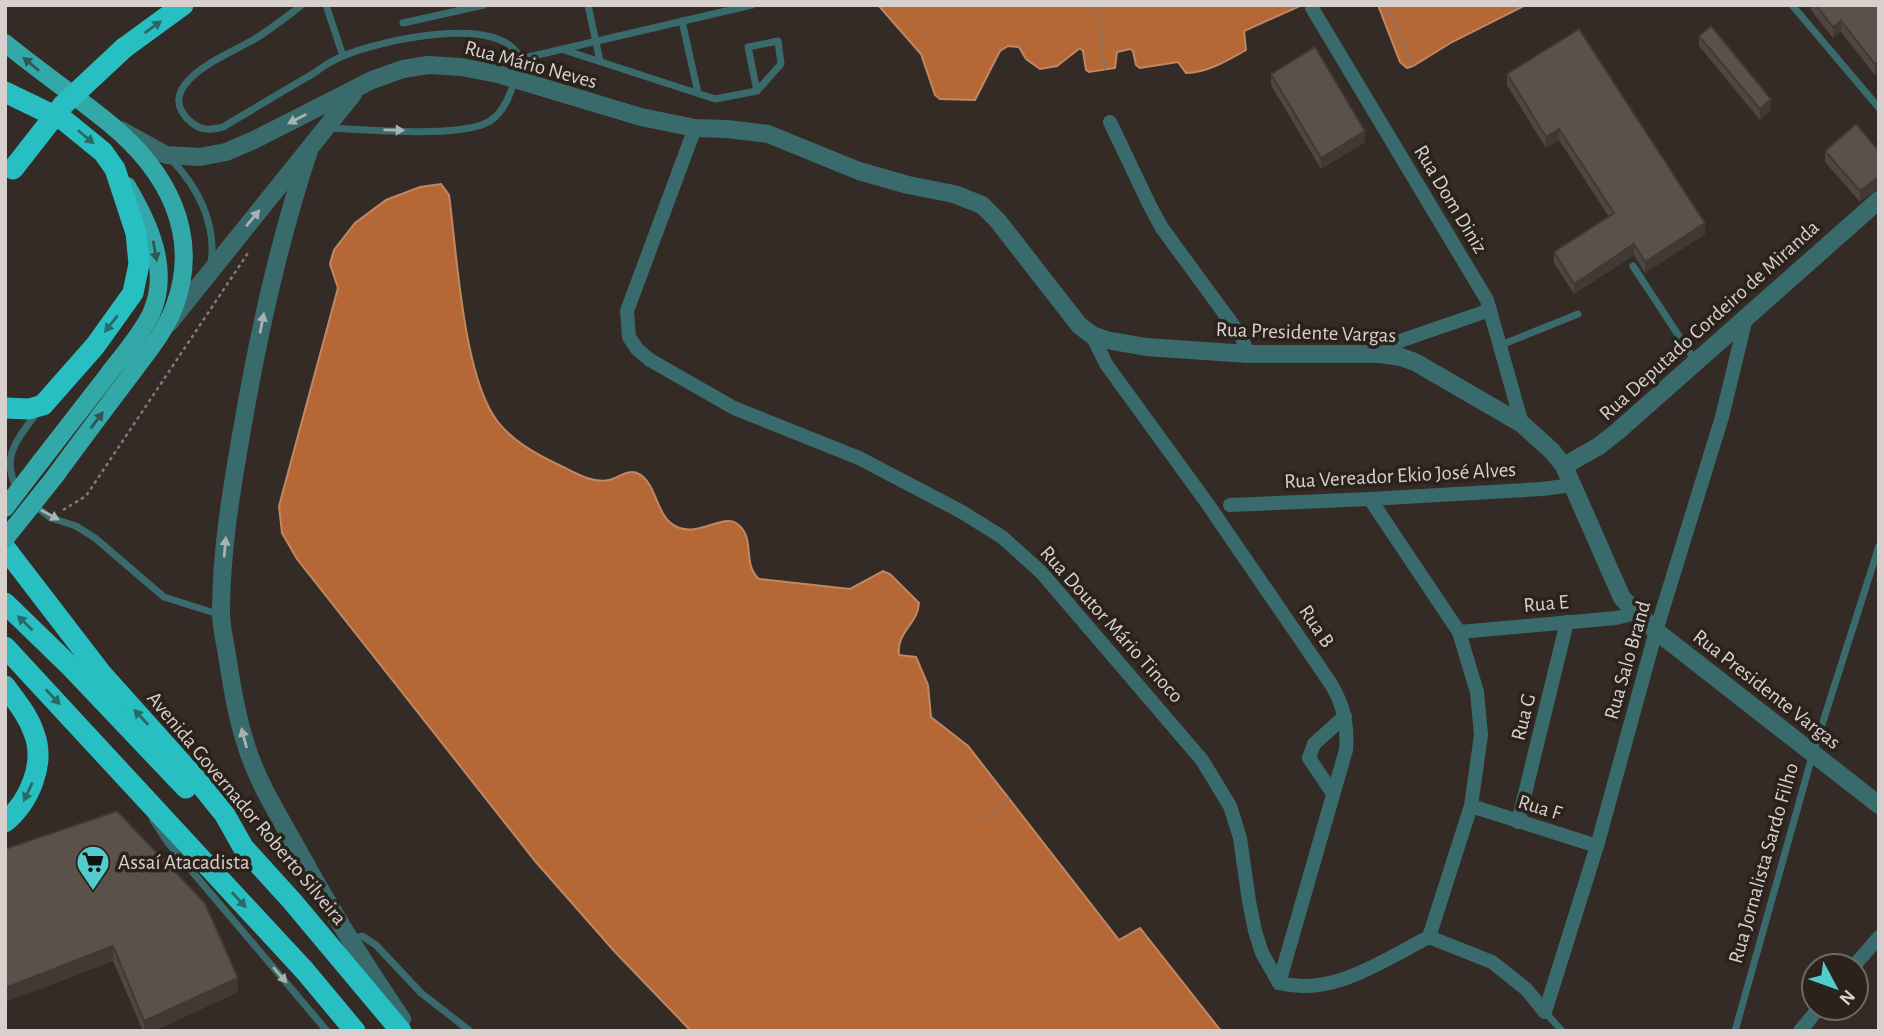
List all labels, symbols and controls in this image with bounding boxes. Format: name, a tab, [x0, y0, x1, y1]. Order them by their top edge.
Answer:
one-way arrow	[144, 20, 162, 34]
street label: Rua Mário Neves	[462, 37, 599, 92]
one-way arrow	[22, 57, 39, 72]
one-way arrow	[287, 113, 307, 124]
one-way arrow	[383, 124, 405, 135]
one-way arrow	[77, 129, 94, 144]
street label: Rua Dom Diniz	[1410, 141, 1491, 257]
one-way arrow	[245, 210, 260, 228]
street label: Rua Deputado Cordeiro de Miranda	[1595, 216, 1823, 424]
one-way arrow	[150, 240, 161, 262]
one-way arrow	[256, 312, 267, 334]
one-way arrow	[103, 315, 118, 333]
street label: Rua Presidente Vargas	[1215, 319, 1396, 346]
one-way arrow	[89, 411, 103, 429]
street label: Rua Vereador Ekio José Alves	[1284, 459, 1517, 492]
one-way arrow	[41, 509, 61, 521]
one-way arrow	[220, 536, 231, 558]
street label: Rua Doutor Mário Tinoco	[1036, 542, 1187, 707]
street label: Rua E	[1523, 591, 1569, 616]
street label: Rua Salo Brand	[1601, 598, 1654, 722]
street label: Rua B	[1295, 601, 1338, 651]
one-way arrow	[17, 615, 34, 631]
street label: Rua Presidente Vargas	[1689, 626, 1844, 753]
one-way arrow	[44, 688, 61, 705]
street label: Avenida Governador Roberto Silveira	[143, 688, 350, 929]
street label: Rua G	[1508, 691, 1539, 743]
one-way arrow	[133, 708, 149, 726]
one-way arrow	[238, 727, 249, 749]
street label: Rua Jornalista Sardo Filho	[1725, 760, 1802, 966]
one-way arrow	[22, 782, 33, 802]
street label: Rua F	[1516, 791, 1565, 824]
supermarket icon: Assaí Atacadista	[74, 843, 112, 892]
place label: Assaí Atacadista	[118, 852, 250, 873]
one-way arrow	[231, 891, 247, 908]
north arrow	[1800, 952, 1870, 1022]
one-way arrow	[272, 967, 287, 984]
text: N	[1835, 986, 1858, 1008]

